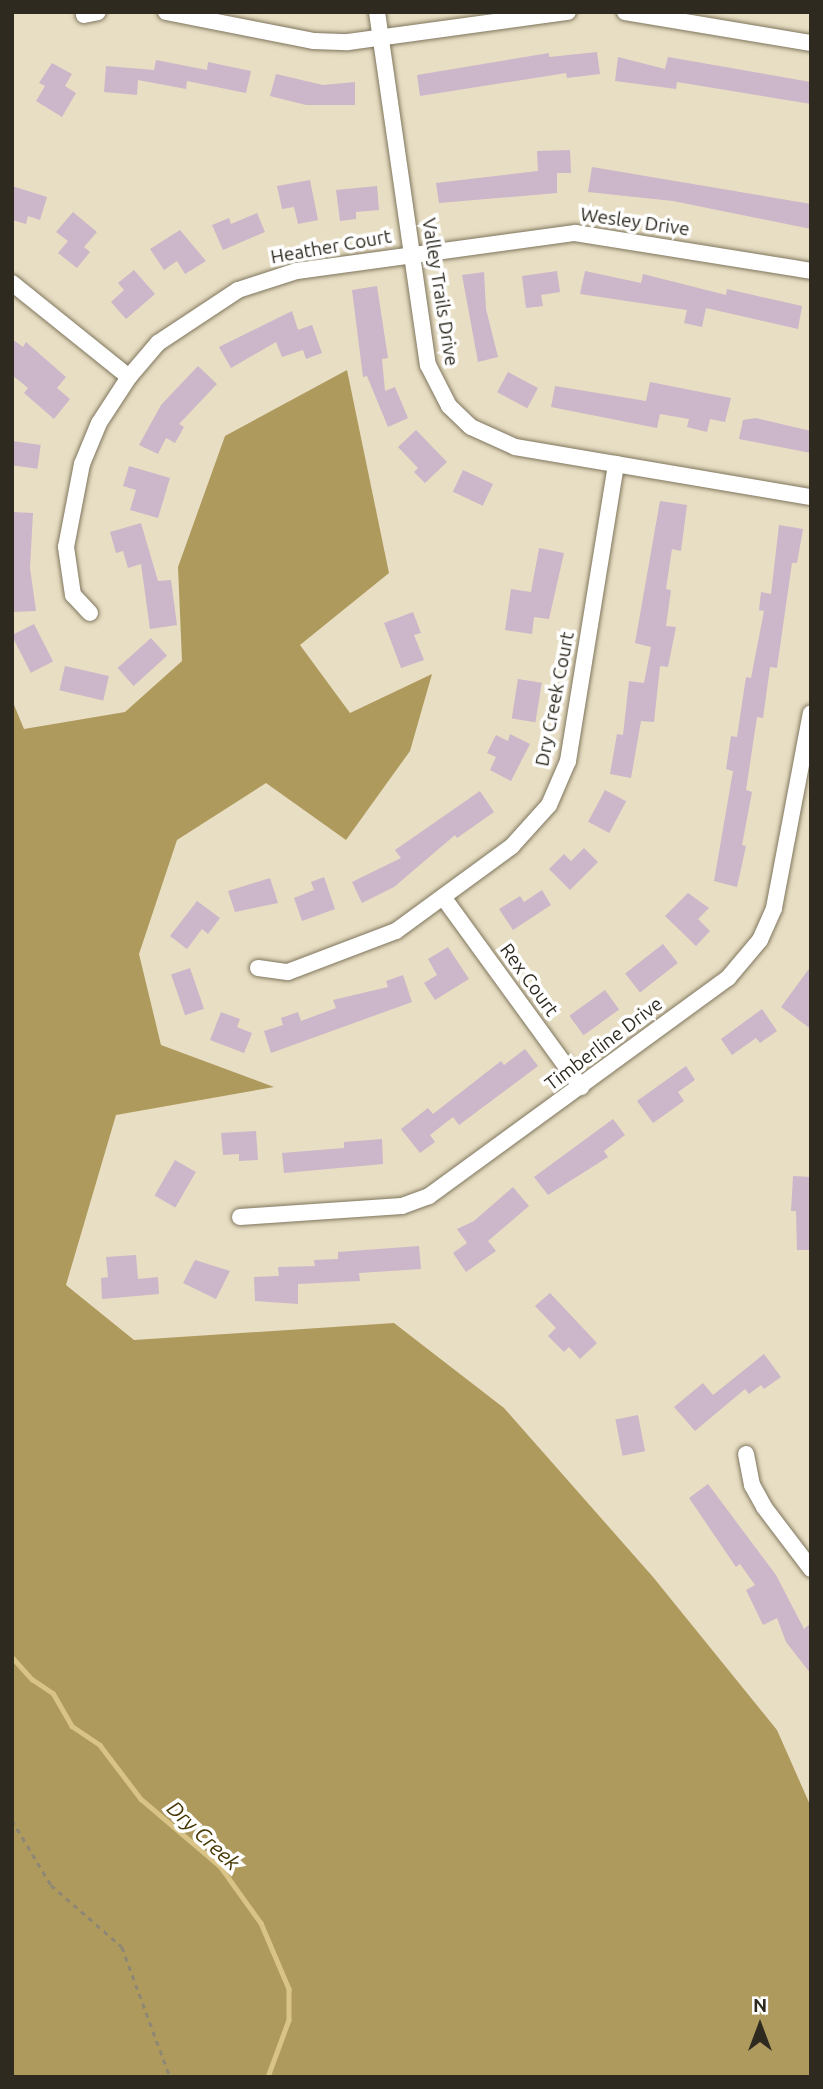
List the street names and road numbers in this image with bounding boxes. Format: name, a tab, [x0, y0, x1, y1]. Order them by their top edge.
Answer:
street label: Wesley Drive	[579, 203, 691, 241]
street label: Valley Trails Drive	[417, 216, 463, 368]
street label: Heather Court	[269, 225, 393, 269]
street label: Dry Creek Court	[531, 630, 579, 768]
street label: Rex Court	[495, 939, 563, 1021]
street label: Timberline Drive	[541, 992, 667, 1096]

